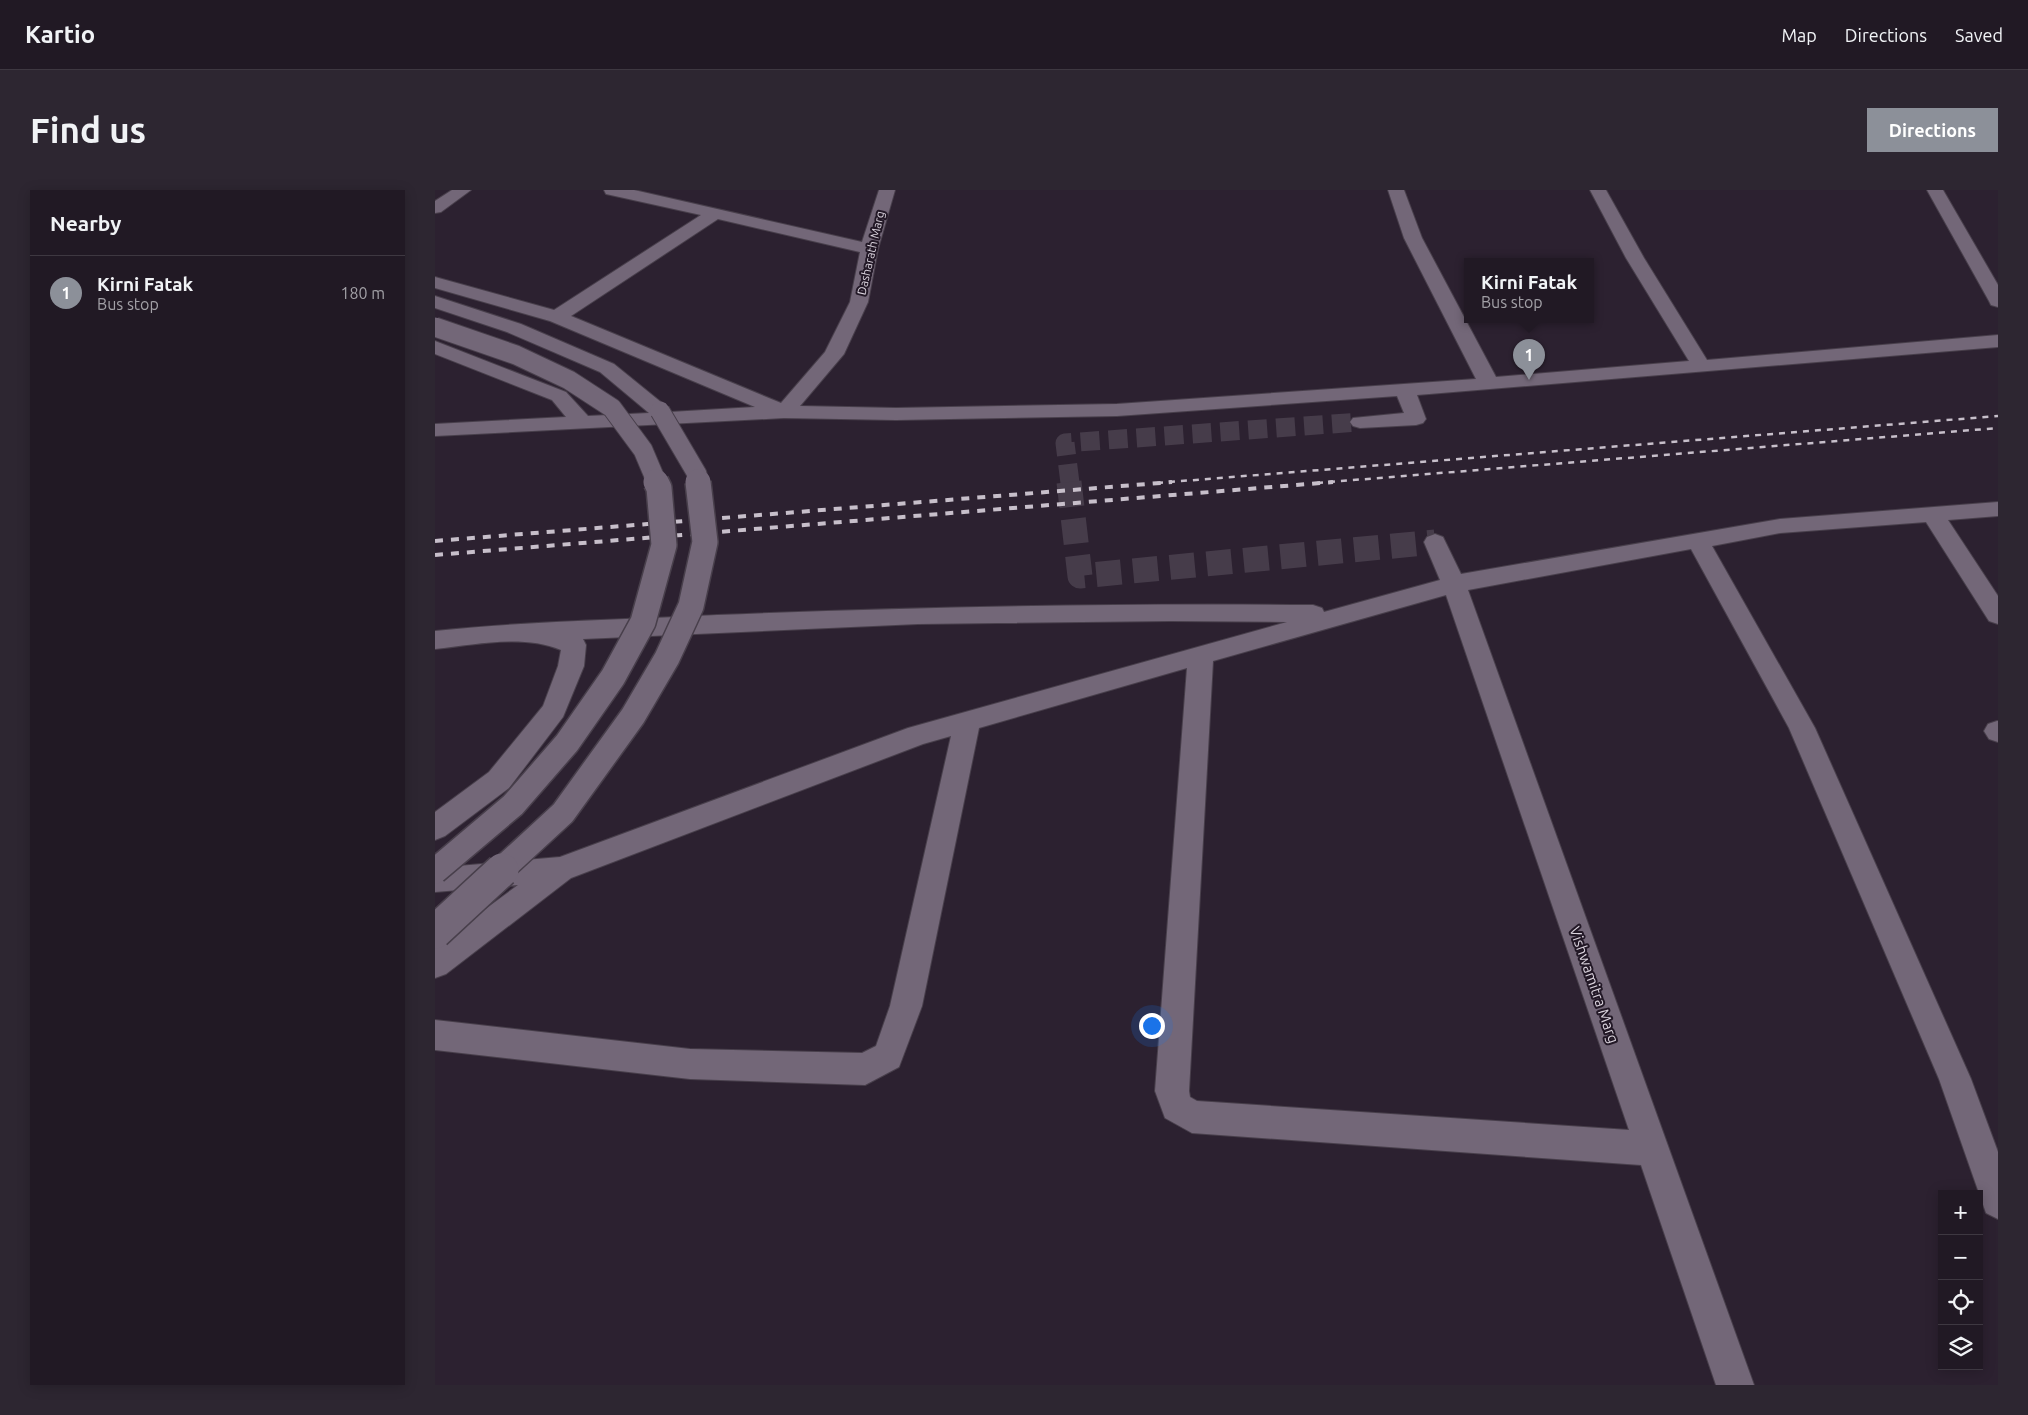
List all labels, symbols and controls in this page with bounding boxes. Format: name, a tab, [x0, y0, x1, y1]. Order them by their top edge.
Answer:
text: Kartio	[25, 21, 95, 48]
text: Map	[1781, 25, 1817, 45]
text: Directions	[1845, 25, 1927, 45]
text: Saved	[1955, 25, 2003, 45]
button: Directions	[1867, 108, 1998, 152]
text: Find us	[30, 110, 146, 150]
street label: Dasharath Marg	[855, 210, 887, 296]
text: Nearby	[50, 211, 121, 235]
popup	[1464, 258, 1594, 323]
text: Kirni Fatak	[1481, 271, 1577, 293]
text: Kirni Fatak	[97, 273, 193, 295]
text: 1	[61, 284, 71, 302]
text: 180 m	[340, 284, 385, 302]
text: Bus stop	[1481, 293, 1543, 311]
text: Bus stop	[97, 295, 159, 313]
pin: 1	[1513, 339, 1545, 380]
street label: Vishwamitra Marg	[1567, 924, 1622, 1045]
your location	[1139, 1013, 1165, 1039]
map controls	[1938, 1190, 1983, 1370]
button: +	[1938, 1190, 1983, 1235]
button: −	[1938, 1235, 1983, 1280]
button: locate	[1938, 1280, 1983, 1325]
button: layers	[1938, 1325, 1983, 1370]

